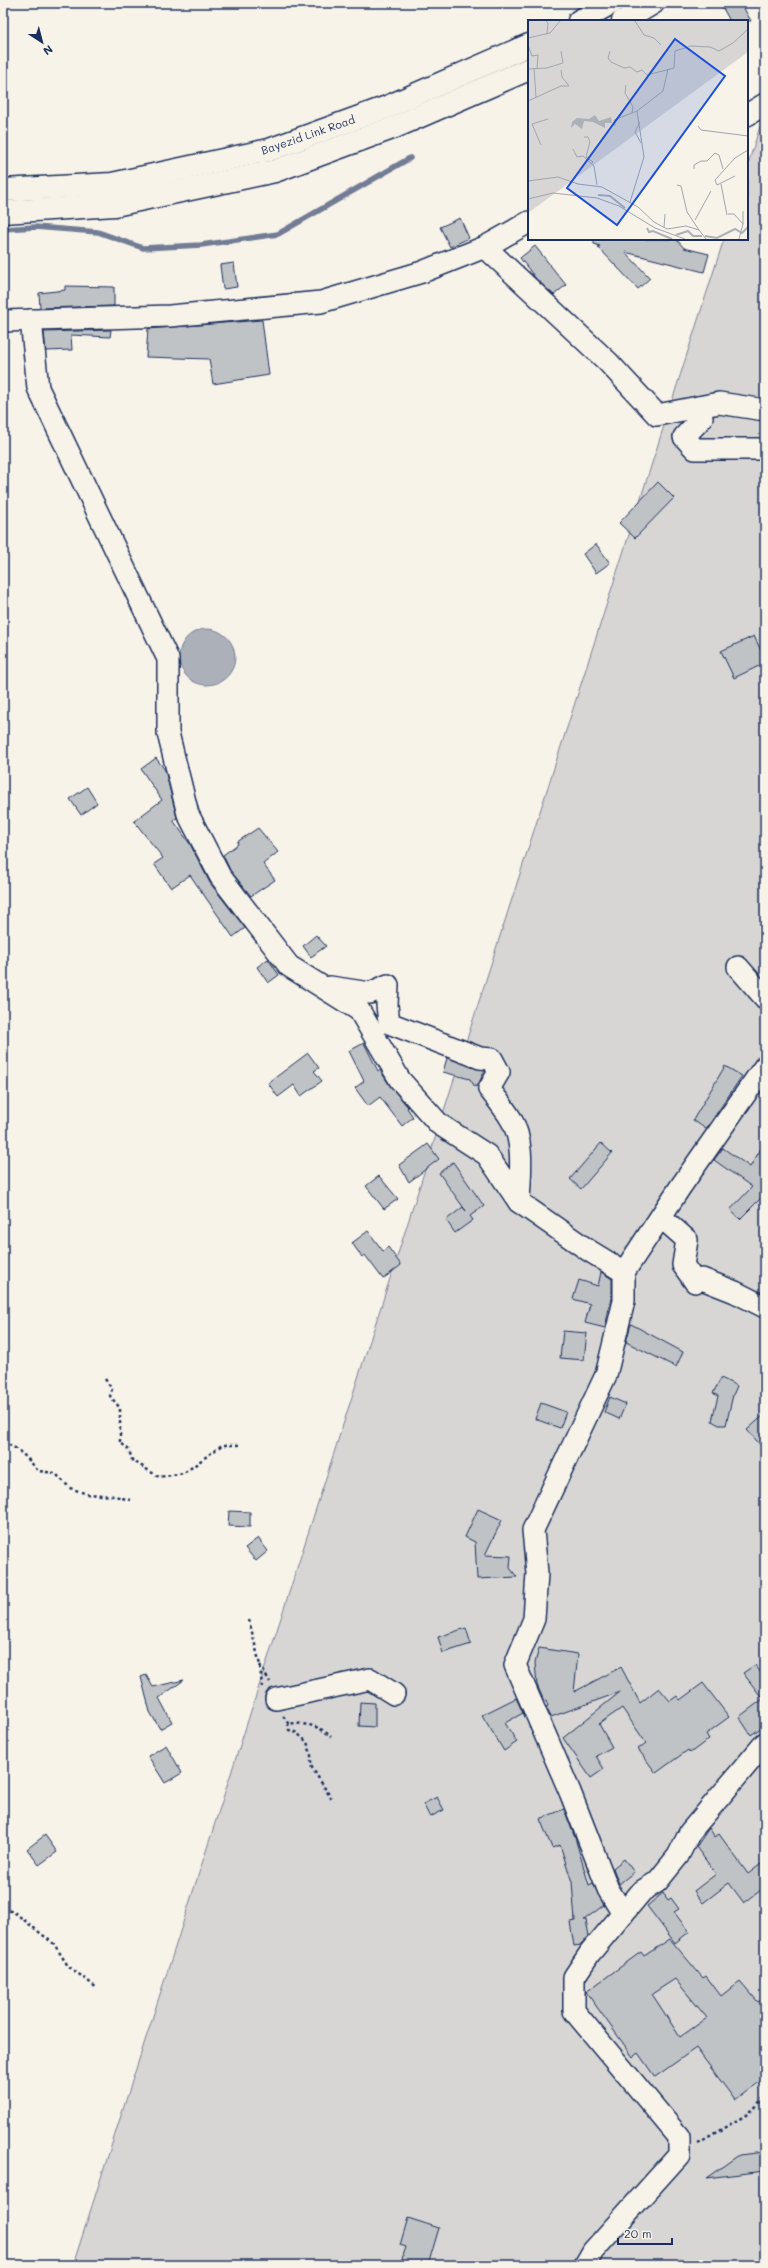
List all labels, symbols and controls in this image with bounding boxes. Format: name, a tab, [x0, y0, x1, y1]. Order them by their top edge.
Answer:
inset map	[528, 20, 748, 240]
north arrow	[22, 22, 62, 62]
text: N	[40, 42, 56, 59]
street label: Bayezid Link Road	[259, 111, 357, 158]
scale bar	[618, 2220, 672, 2246]
text: 20 m	[624, 2225, 652, 2241]

